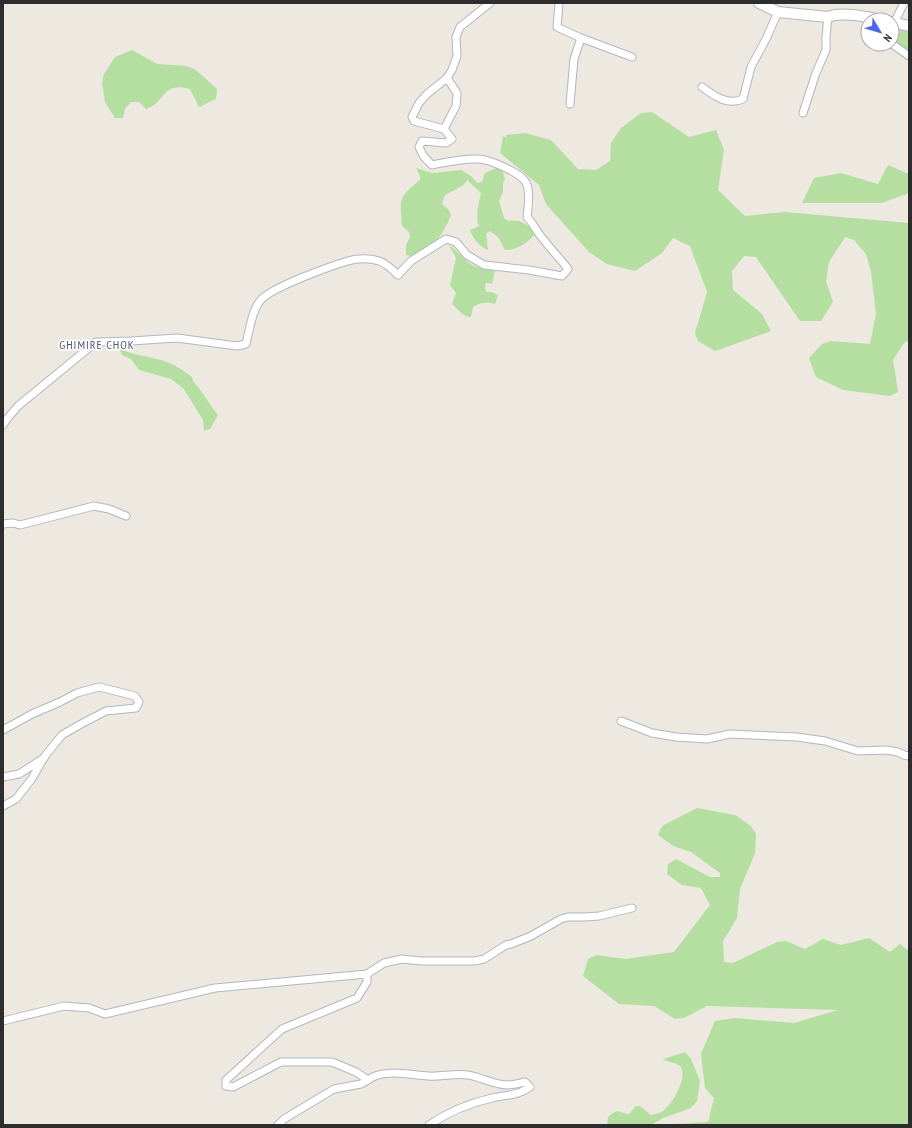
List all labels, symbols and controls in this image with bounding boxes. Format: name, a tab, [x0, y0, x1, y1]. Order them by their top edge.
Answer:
north arrow	[860, 12, 900, 52]
text: N	[881, 32, 895, 45]
district label: GHIMIRE CHOK	[59, 337, 135, 352]

